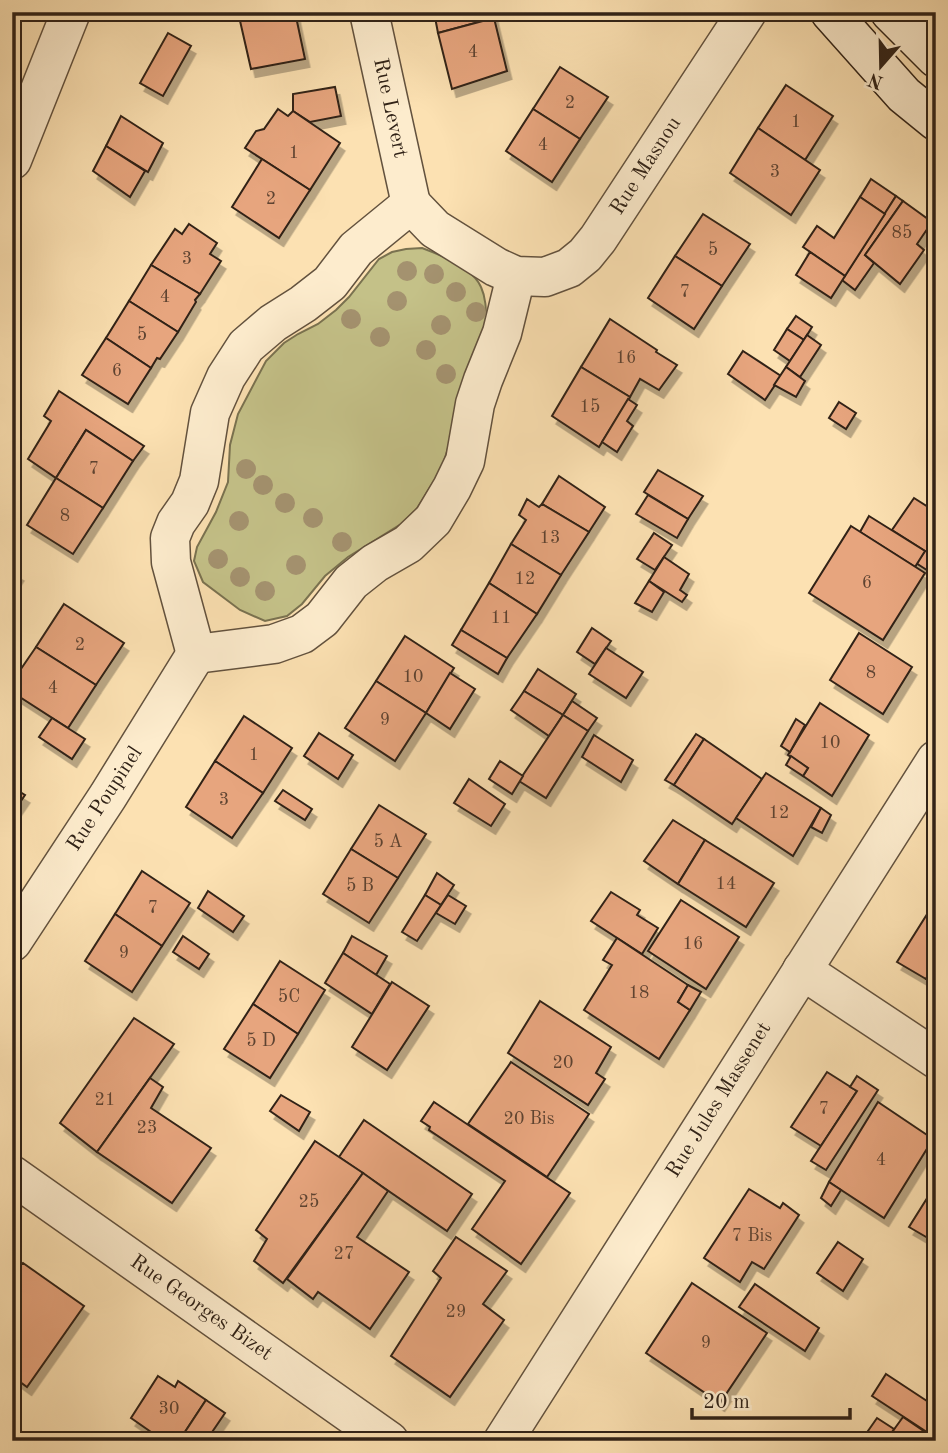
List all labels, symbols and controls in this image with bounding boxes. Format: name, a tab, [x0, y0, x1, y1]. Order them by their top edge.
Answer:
north arrow	[846, 32, 916, 102]
house number: 4	[468, 43, 478, 61]
street label: Rue Levert	[369, 56, 411, 160]
text: N	[866, 68, 886, 91]
house number: 2	[565, 94, 575, 112]
street label: Rue Masnou	[607, 113, 685, 219]
house number: 1	[791, 113, 801, 131]
house number: 4	[538, 136, 548, 154]
house number: 1	[289, 144, 299, 162]
house number: 3	[770, 163, 780, 181]
house number: 2	[266, 190, 276, 208]
house number: 85	[892, 224, 912, 242]
house number: 5	[708, 241, 718, 259]
house number: 3	[182, 250, 192, 268]
house number: 7	[680, 283, 690, 301]
house number: 4	[160, 288, 170, 306]
house number: 5	[137, 326, 147, 344]
house number: 16	[616, 349, 636, 367]
house number: 6	[112, 362, 122, 380]
house number: 15	[580, 398, 600, 416]
house number: 7	[89, 460, 99, 478]
house number: 8	[60, 507, 70, 525]
house number: 13	[540, 529, 560, 547]
house number: 12	[515, 570, 535, 588]
house number: 6	[862, 574, 872, 592]
house number: 11	[491, 609, 511, 627]
house number: 2	[75, 636, 85, 654]
house number: 8	[866, 664, 876, 682]
house number: 10	[403, 668, 423, 686]
house number: 4	[48, 679, 58, 697]
house number: 9	[380, 711, 390, 729]
house number: 10	[820, 734, 840, 752]
street label: Rue Poupinel	[64, 743, 147, 855]
house number: 1	[249, 746, 259, 764]
house number: 3	[219, 791, 229, 809]
house number: 12	[769, 804, 789, 822]
house number: 5 A	[373, 833, 403, 851]
house number: 14	[716, 875, 736, 893]
house number: 5 B	[346, 877, 374, 895]
house number: 7	[148, 899, 158, 917]
house number: 16	[683, 935, 703, 953]
house number: 9	[119, 944, 129, 962]
house number: 18	[629, 984, 649, 1002]
house number: 5C	[278, 988, 300, 1006]
street label: Rue Jules Massenet	[663, 1019, 775, 1181]
house number: 5 D	[246, 1032, 276, 1050]
house number: 20	[553, 1054, 573, 1072]
house number: 21	[95, 1091, 115, 1109]
house number: 7	[819, 1100, 829, 1118]
house number: 20 Bis	[503, 1110, 555, 1128]
house number: 23	[137, 1119, 157, 1137]
house number: 4	[876, 1151, 886, 1169]
house number: 25	[299, 1193, 319, 1211]
house number: 7 Bis	[732, 1227, 772, 1245]
house number: 27	[334, 1245, 354, 1263]
street label: Rue Georges Bizet	[126, 1251, 276, 1365]
house number: 29	[446, 1303, 466, 1321]
house number: 9	[701, 1334, 711, 1352]
scale bar	[692, 1376, 850, 1420]
text: 20 m	[703, 1392, 750, 1413]
house number: 30	[159, 1400, 179, 1418]

